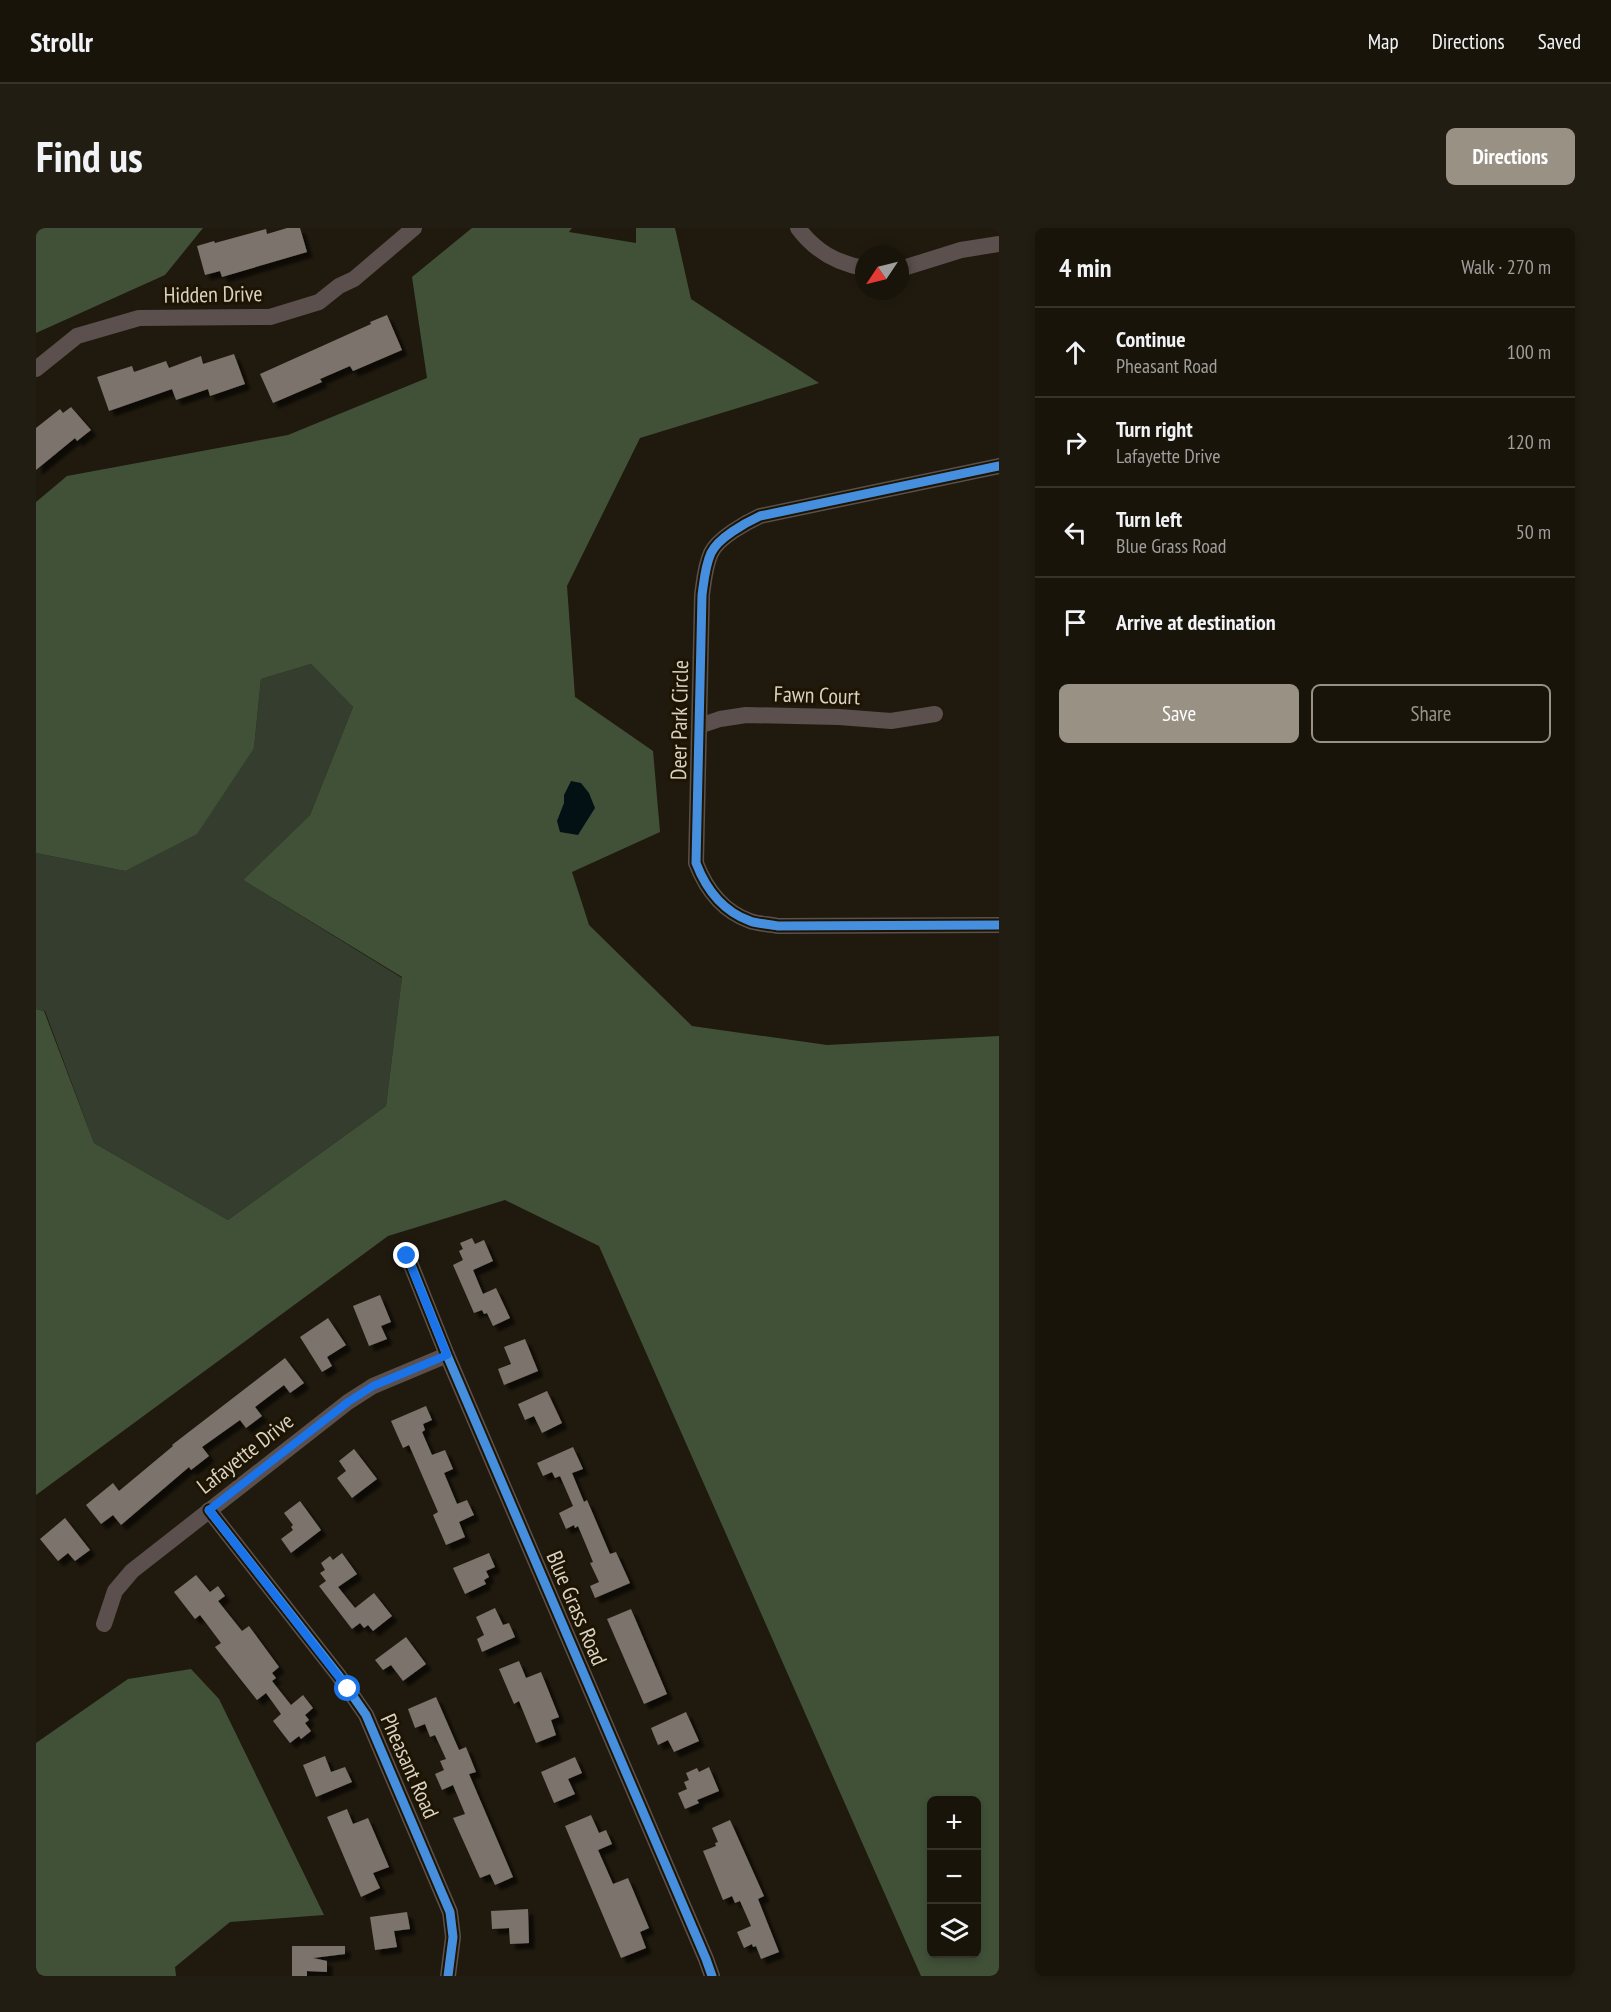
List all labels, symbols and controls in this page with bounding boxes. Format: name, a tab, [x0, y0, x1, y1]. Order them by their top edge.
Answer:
text: Strollr	[30, 23, 93, 60]
text: Map	[1368, 28, 1399, 55]
text: Directions	[1432, 28, 1505, 55]
text: Saved	[1538, 28, 1581, 55]
button: Directions	[1446, 128, 1575, 185]
text: Find us	[36, 129, 143, 184]
north arrow	[855, 246, 909, 300]
text: 4 min	[1059, 251, 1112, 284]
text: Walk · 270 m	[1461, 254, 1551, 280]
street label: Hidden Drive	[163, 279, 263, 309]
text: Continue	[1116, 325, 1186, 353]
icon: ahead	[1059, 336, 1092, 369]
text: 100 m	[1507, 339, 1551, 365]
text: Pheasant Road	[1116, 353, 1217, 379]
text: Turn right	[1116, 415, 1193, 443]
icon: right	[1059, 426, 1092, 459]
text: 120 m	[1507, 429, 1551, 455]
text: Lafayette Drive	[1116, 443, 1221, 469]
text: Turn left	[1116, 505, 1182, 533]
icon: left	[1059, 516, 1092, 549]
text: 50 m	[1516, 519, 1551, 545]
text: Blue Grass Road	[1116, 533, 1226, 559]
icon: arrive	[1059, 606, 1092, 639]
text: Arrive at destination	[1116, 608, 1276, 636]
street label: Deer Park Circle	[664, 660, 694, 780]
street label: Fawn Court	[773, 680, 861, 710]
button: Save	[1059, 684, 1299, 743]
button: Share	[1311, 684, 1551, 743]
route end	[393, 1242, 419, 1268]
street label: Lafayette Drive	[191, 1407, 299, 1499]
street label: Blue Grass Road	[540, 1547, 614, 1669]
route start	[334, 1675, 360, 1701]
street label: Pheasant Road	[375, 1709, 445, 1823]
map controls	[927, 1796, 981, 1958]
button: +	[927, 1796, 981, 1850]
button: −	[927, 1850, 981, 1904]
button: layers	[927, 1904, 981, 1958]

